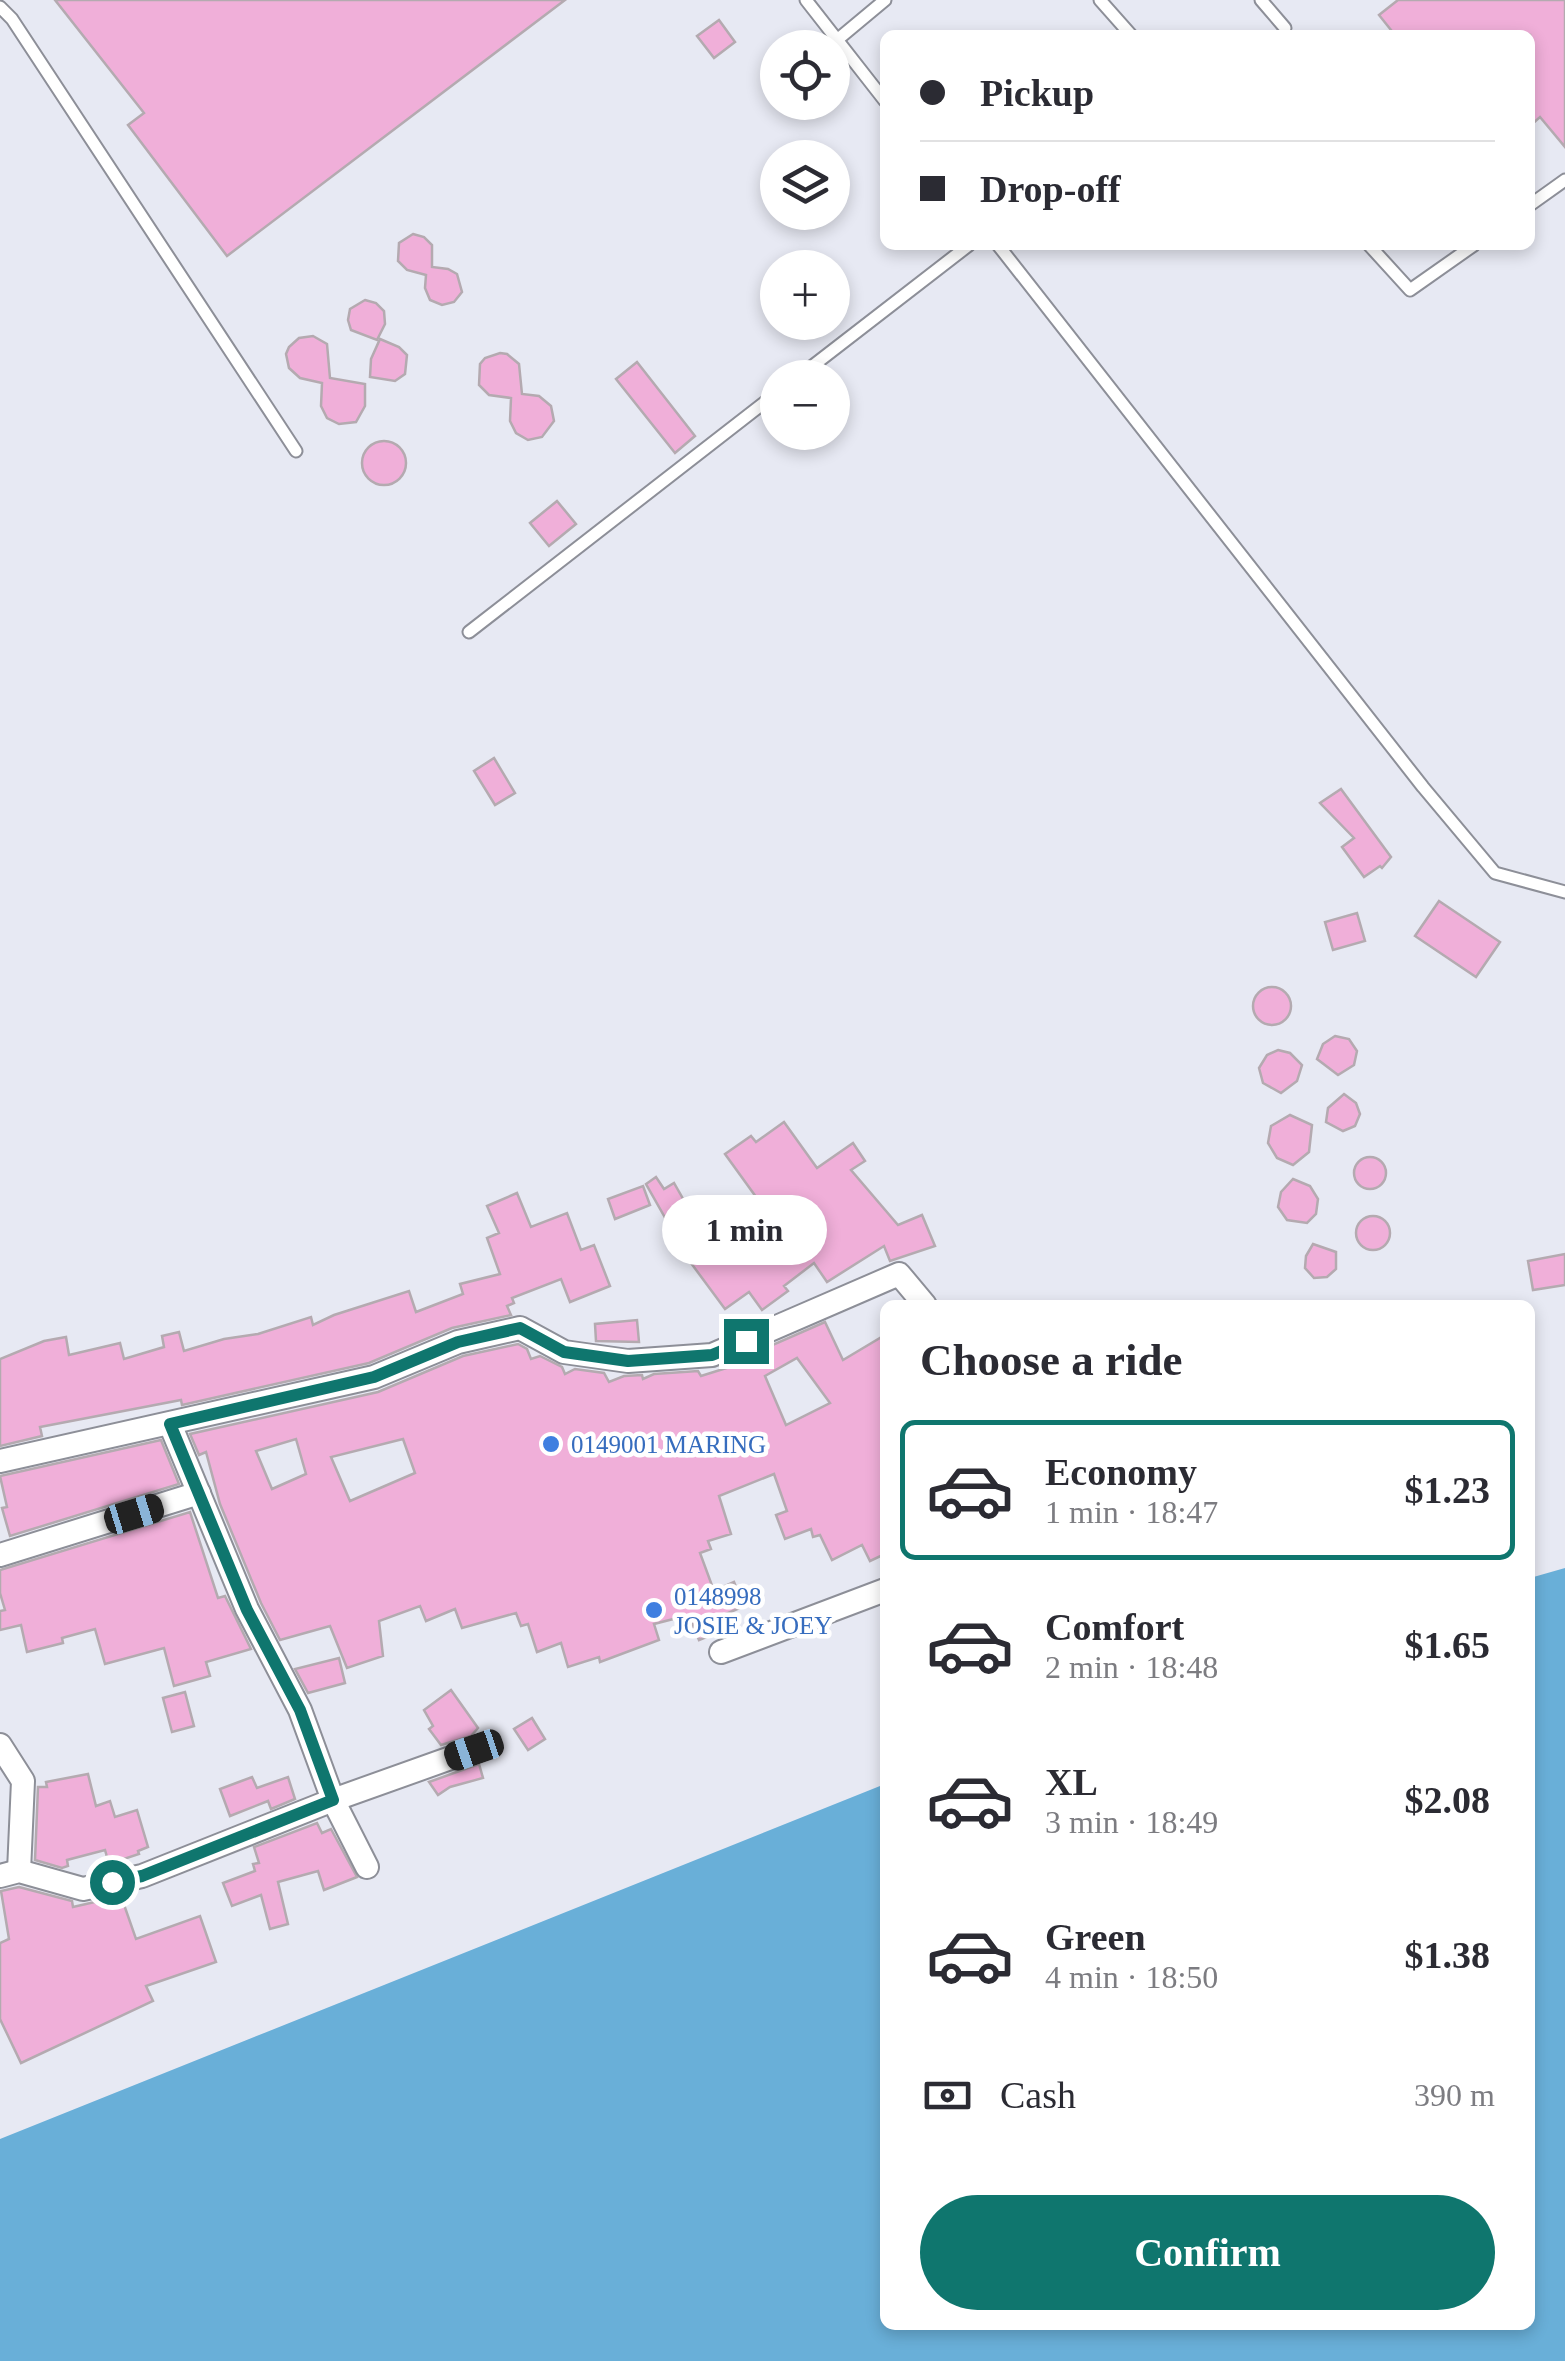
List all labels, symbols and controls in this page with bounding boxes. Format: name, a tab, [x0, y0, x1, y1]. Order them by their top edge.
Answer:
map controls	[760, 30, 850, 450]
button: locate	[760, 30, 850, 120]
text: Pickup	[980, 72, 1094, 114]
button: layers	[760, 140, 850, 230]
text: Drop-off	[980, 168, 1121, 210]
button: +	[760, 250, 850, 340]
button: −	[760, 360, 850, 450]
callout: 1 min	[664, 1196, 828, 1266]
text: 1 min	[706, 1212, 783, 1248]
route end	[724, 1319, 769, 1364]
text: Choose a ride	[920, 1335, 1183, 1385]
place label: 0149001 MARING	[571, 1431, 766, 1458]
marker: 0149001 MARING	[540, 1433, 562, 1455]
icon: car	[925, 1445, 1015, 1535]
text: Economy	[1045, 1451, 1197, 1493]
text: $1.23	[1405, 1469, 1490, 1511]
car	[101, 1491, 167, 1537]
text: 1 min · 18:47	[1045, 1494, 1218, 1530]
place label: 0148998 JOSIE & JOEY	[674, 1583, 832, 1639]
marker: 0148998 JOSIE & JOEY	[643, 1599, 665, 1621]
icon: car	[925, 1600, 1015, 1690]
text: Comfort	[1045, 1606, 1184, 1648]
text: $1.65	[1405, 1624, 1490, 1666]
text: 2 min · 18:48	[1045, 1649, 1218, 1685]
car	[441, 1726, 507, 1774]
icon: car	[925, 1755, 1015, 1845]
text: XL	[1045, 1761, 1098, 1803]
text: $2.08	[1405, 1779, 1490, 1821]
text: 3 min · 18:49	[1045, 1804, 1218, 1840]
route start	[90, 1860, 135, 1905]
icon: car	[925, 1910, 1015, 2000]
text: Green	[1045, 1916, 1146, 1958]
text: $1.38	[1405, 1934, 1490, 1976]
text: 4 min · 18:50	[1045, 1959, 1218, 1995]
icon: cash	[920, 2068, 975, 2123]
text: Cash	[1000, 2074, 1076, 2116]
text: 390 m	[1414, 2077, 1495, 2113]
button: Confirm	[920, 2195, 1495, 2310]

